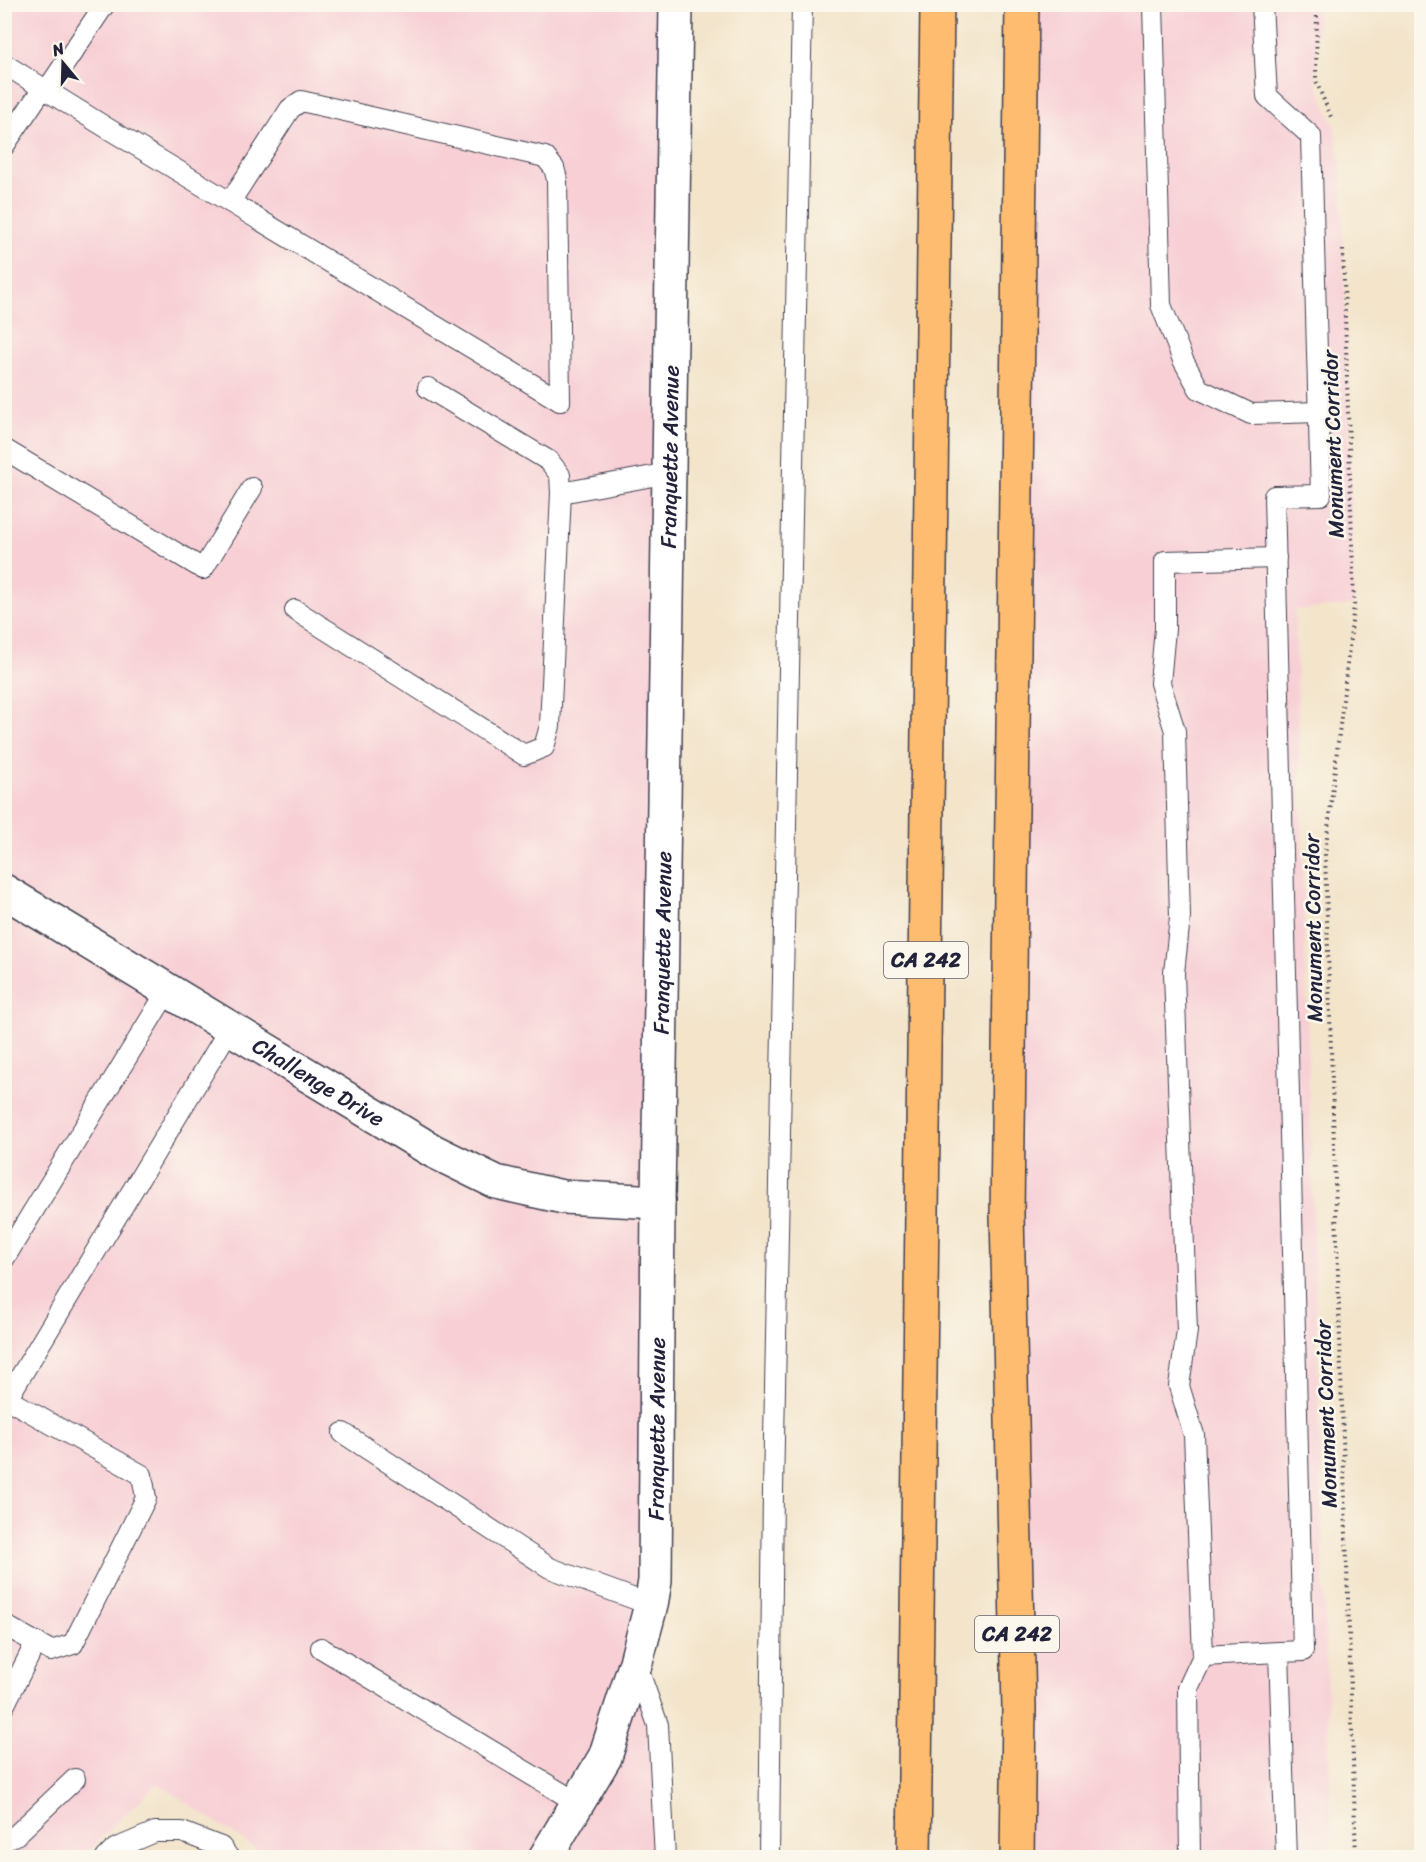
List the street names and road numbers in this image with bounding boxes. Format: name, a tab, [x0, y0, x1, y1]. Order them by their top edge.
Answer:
street label: Monument Corridor	[1310, 347, 1356, 539]
street label: Franquette Avenue	[648, 365, 690, 549]
street label: Monument Corridor	[1292, 832, 1334, 1022]
street label: Franquette Avenue	[641, 851, 683, 1035]
road number: CA 242	[884, 942, 968, 978]
street label: Challenge Drive	[245, 1026, 393, 1137]
street label: Monument Corridor	[1303, 1317, 1349, 1509]
street label: Franquette Avenue	[636, 1337, 676, 1520]
road number: CA 242	[975, 1616, 1059, 1652]

